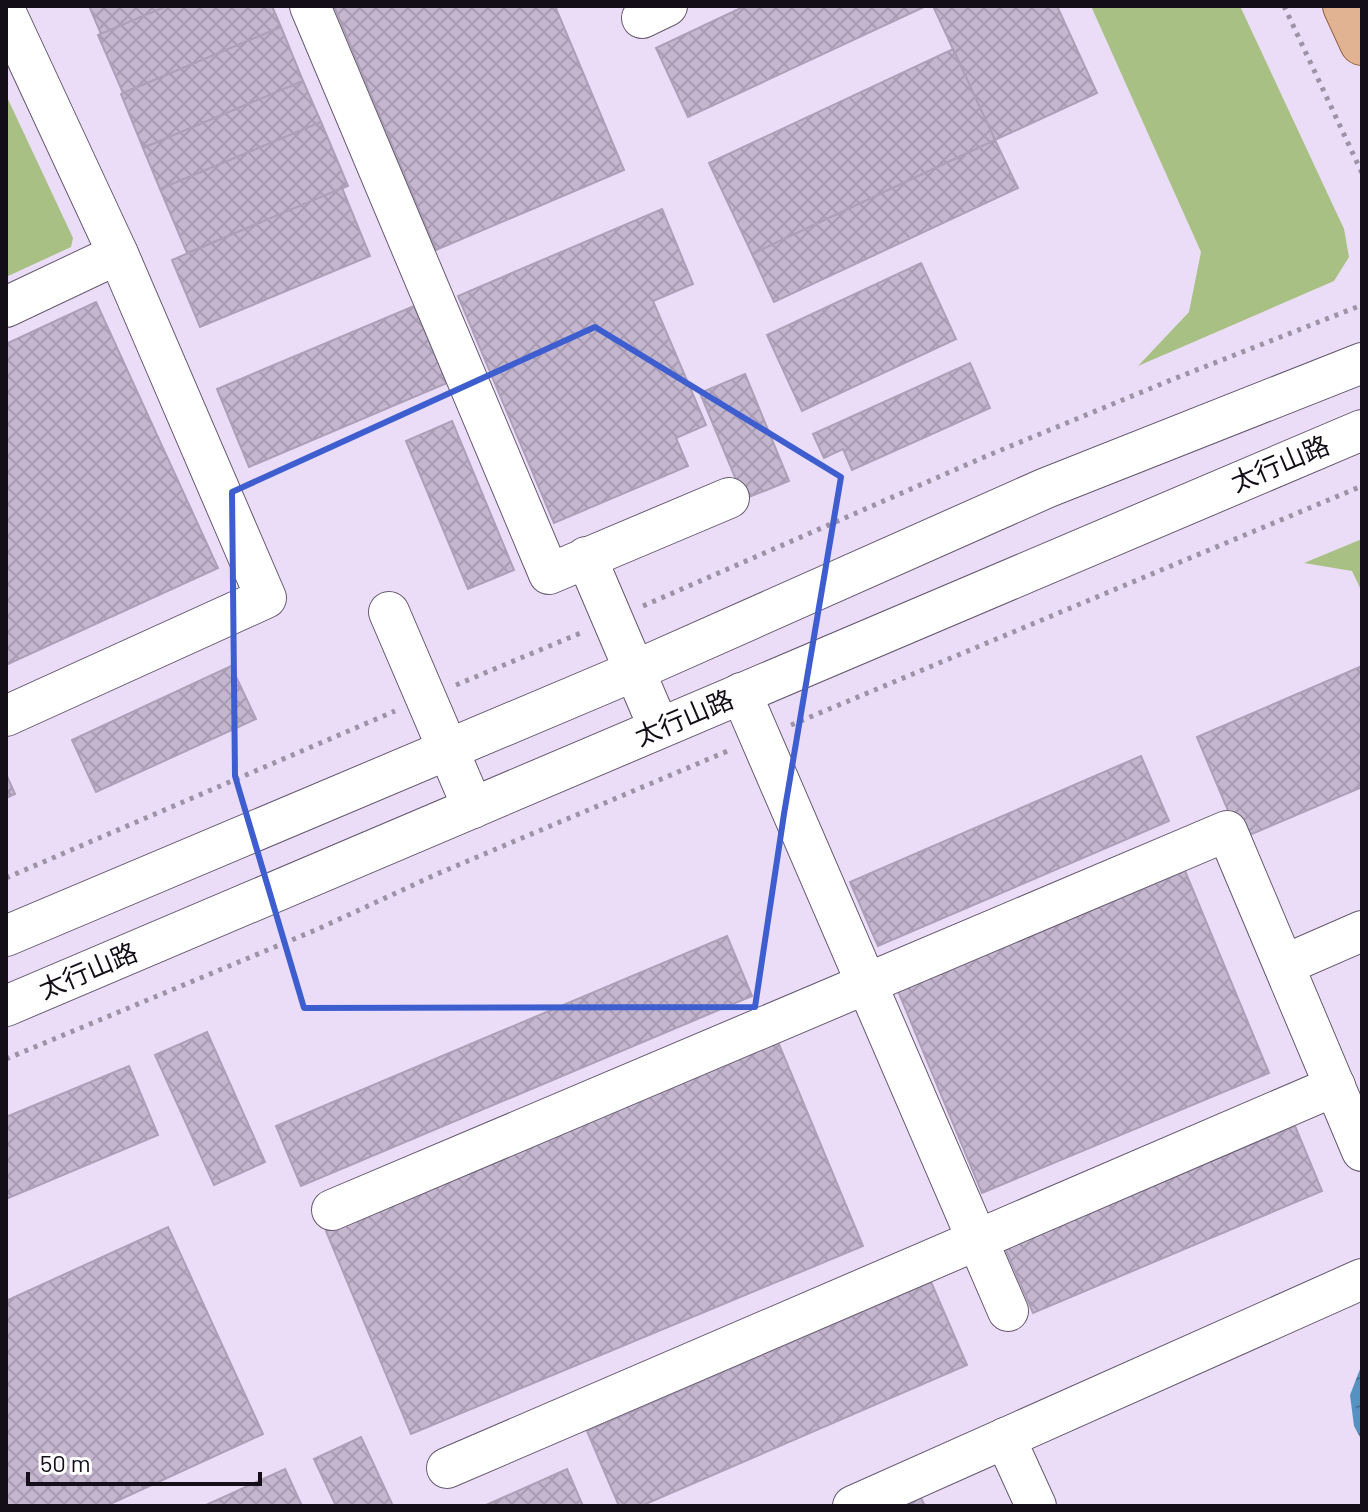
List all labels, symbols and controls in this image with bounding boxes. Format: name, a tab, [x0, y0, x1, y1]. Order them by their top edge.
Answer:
street label: 太行山路	[1225, 428, 1333, 497]
street label: 太行山路	[629, 682, 737, 751]
street label: 太行山路	[33, 935, 141, 1004]
scale bar	[28, 1436, 260, 1486]
text: 50 m	[40, 1448, 91, 1477]

